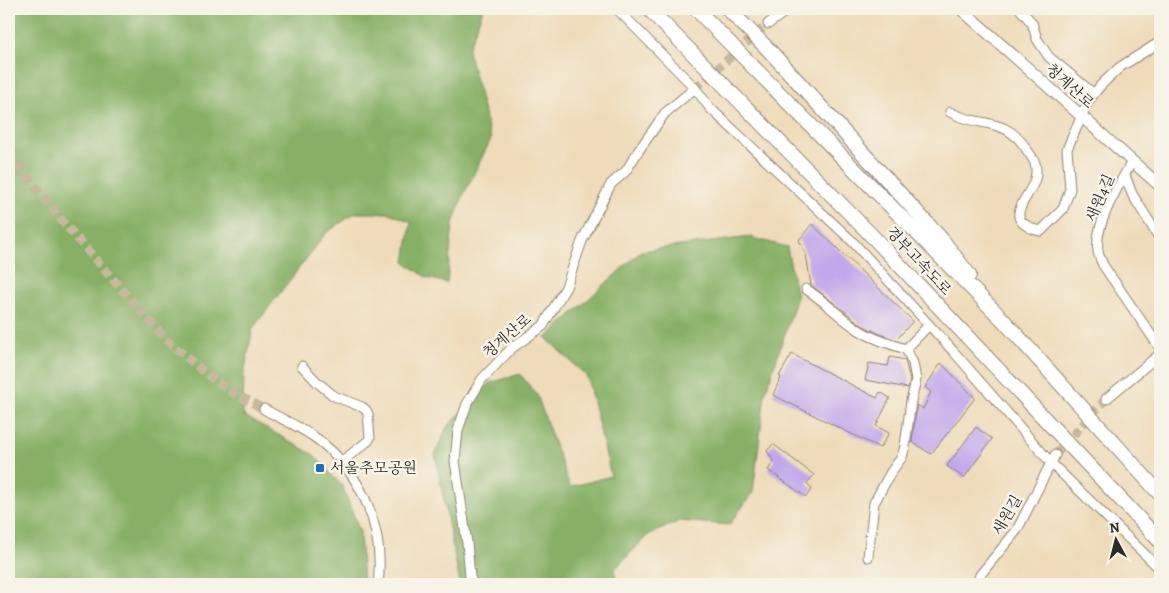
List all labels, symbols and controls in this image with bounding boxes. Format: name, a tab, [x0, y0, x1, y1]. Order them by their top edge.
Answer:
street label: 청계산로	[1042, 59, 1099, 113]
street label: 새원4길	[1081, 171, 1119, 225]
street label: 경부고속도로	[882, 222, 956, 300]
street label: 청계산로	[479, 309, 536, 363]
place label: 서울추모공원	[330, 458, 417, 478]
marker: 서울추모공원	[314, 462, 326, 474]
street label: 새원길	[987, 491, 1027, 539]
north arrow	[1092, 516, 1142, 566]
text: N	[1108, 518, 1121, 538]

